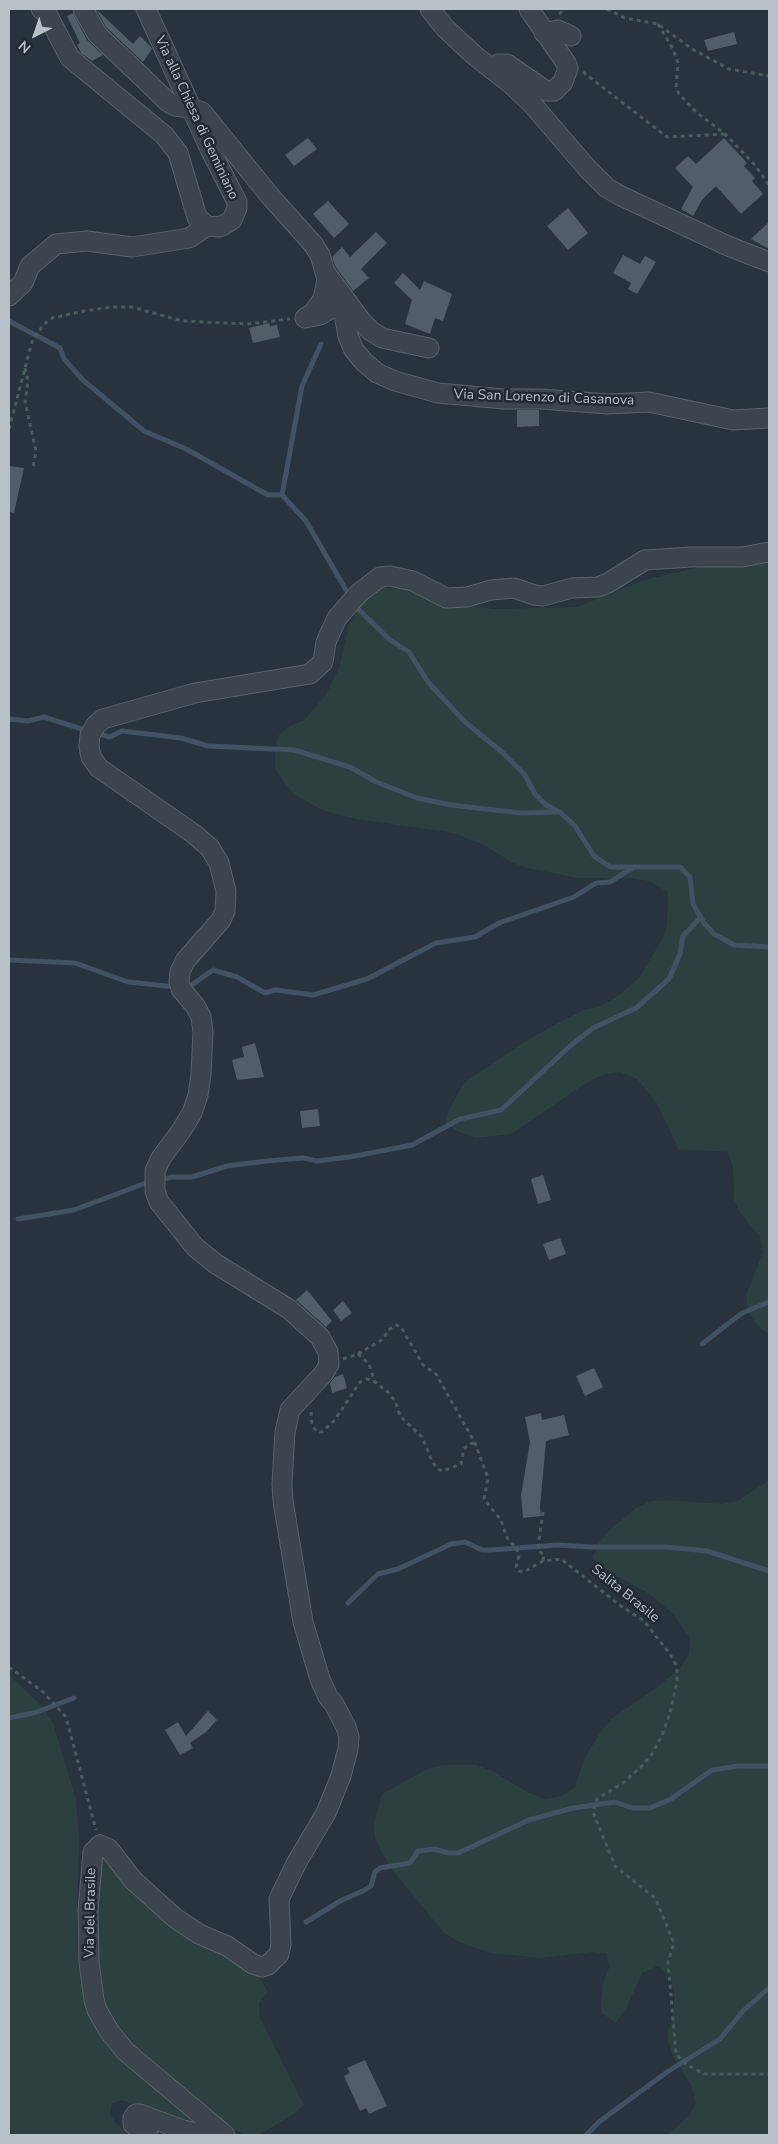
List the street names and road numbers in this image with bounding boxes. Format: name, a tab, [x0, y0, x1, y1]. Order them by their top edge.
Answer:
street label: Via alla Chiesa di Geminiano	[151, 33, 241, 203]
street label: Via San Lorenzo di Casanova	[453, 386, 635, 410]
street label: Salita Brasile	[588, 1561, 662, 1627]
street label: Via del Brasile	[82, 1868, 100, 1958]

